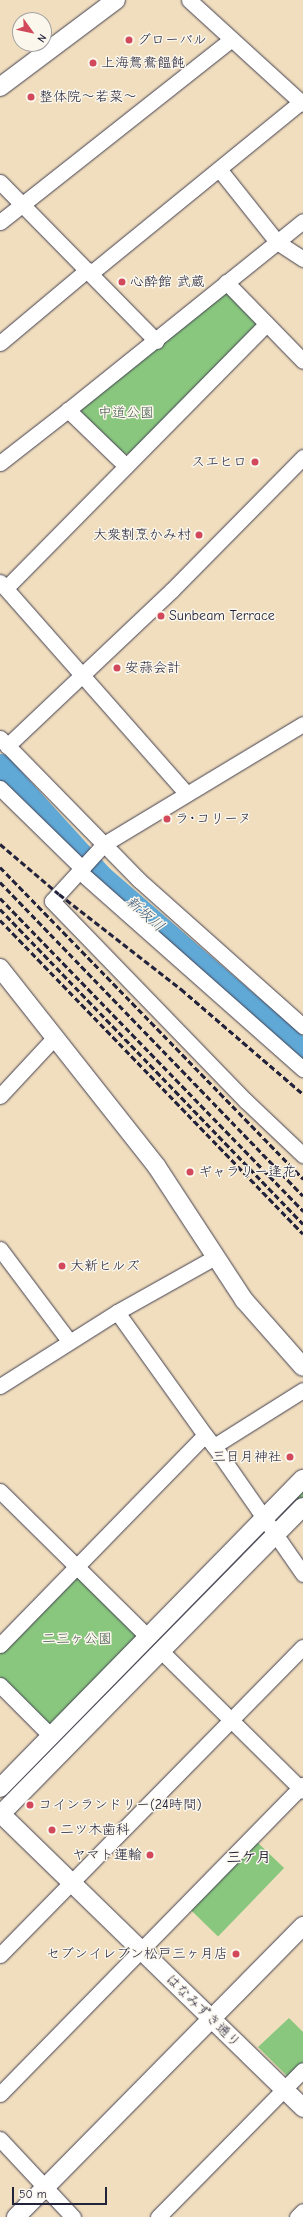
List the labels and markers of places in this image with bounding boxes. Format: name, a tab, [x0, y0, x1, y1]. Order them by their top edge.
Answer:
place label: グローバル	[137, 32, 207, 48]
marker: グローバル	[124, 35, 134, 45]
place label: 上海鴛鴦饂飩	[101, 55, 185, 71]
marker: 上海鴛鴦饂飩	[88, 58, 98, 68]
place label: 整体院〜若菜〜	[39, 89, 137, 105]
marker: 整体院〜若菜〜	[26, 92, 36, 102]
place label: 心酔館 武蔵	[130, 274, 205, 290]
marker: 心酔館 武蔵	[117, 277, 127, 287]
place label: スエヒロ	[191, 454, 247, 470]
marker: スエヒロ	[250, 457, 260, 467]
place label: 大衆割烹かみ村	[93, 527, 191, 543]
marker: 大衆割烹かみ村	[194, 530, 204, 540]
place label: Sunbeam Terrace	[169, 608, 275, 624]
marker: Sunbeam Terrace	[156, 611, 166, 621]
place label: 安蒜会計	[125, 660, 181, 676]
marker: 安蒜会計	[112, 663, 122, 673]
place label: ラ･コリーヌ	[175, 811, 252, 827]
marker: ラ･コリーヌ	[162, 814, 172, 824]
place label: ギャラリー逢花	[198, 1164, 296, 1180]
marker: ギャラリー逢花	[185, 1167, 195, 1177]
place label: 大新ヒルズ	[70, 1258, 140, 1274]
marker: 大新ヒルズ	[57, 1261, 67, 1271]
place label: 三日月神社	[212, 1449, 282, 1465]
marker: 三日月神社	[285, 1452, 295, 1462]
place label: コインランドリー(24時間)	[38, 1797, 202, 1813]
marker: コインランドリー(24時間)	[25, 1800, 35, 1810]
place label: 二ツ木歯科	[60, 1822, 130, 1838]
marker: 二ツ木歯科	[47, 1825, 57, 1835]
place label: ヤマト運輸	[72, 1847, 142, 1863]
marker: ヤマト運輸	[145, 1850, 155, 1860]
place label: セブンイレブン松戸三ヶ月店	[46, 1946, 228, 1962]
marker: セブンイレブン松戸三ヶ月店	[231, 1949, 241, 1959]

